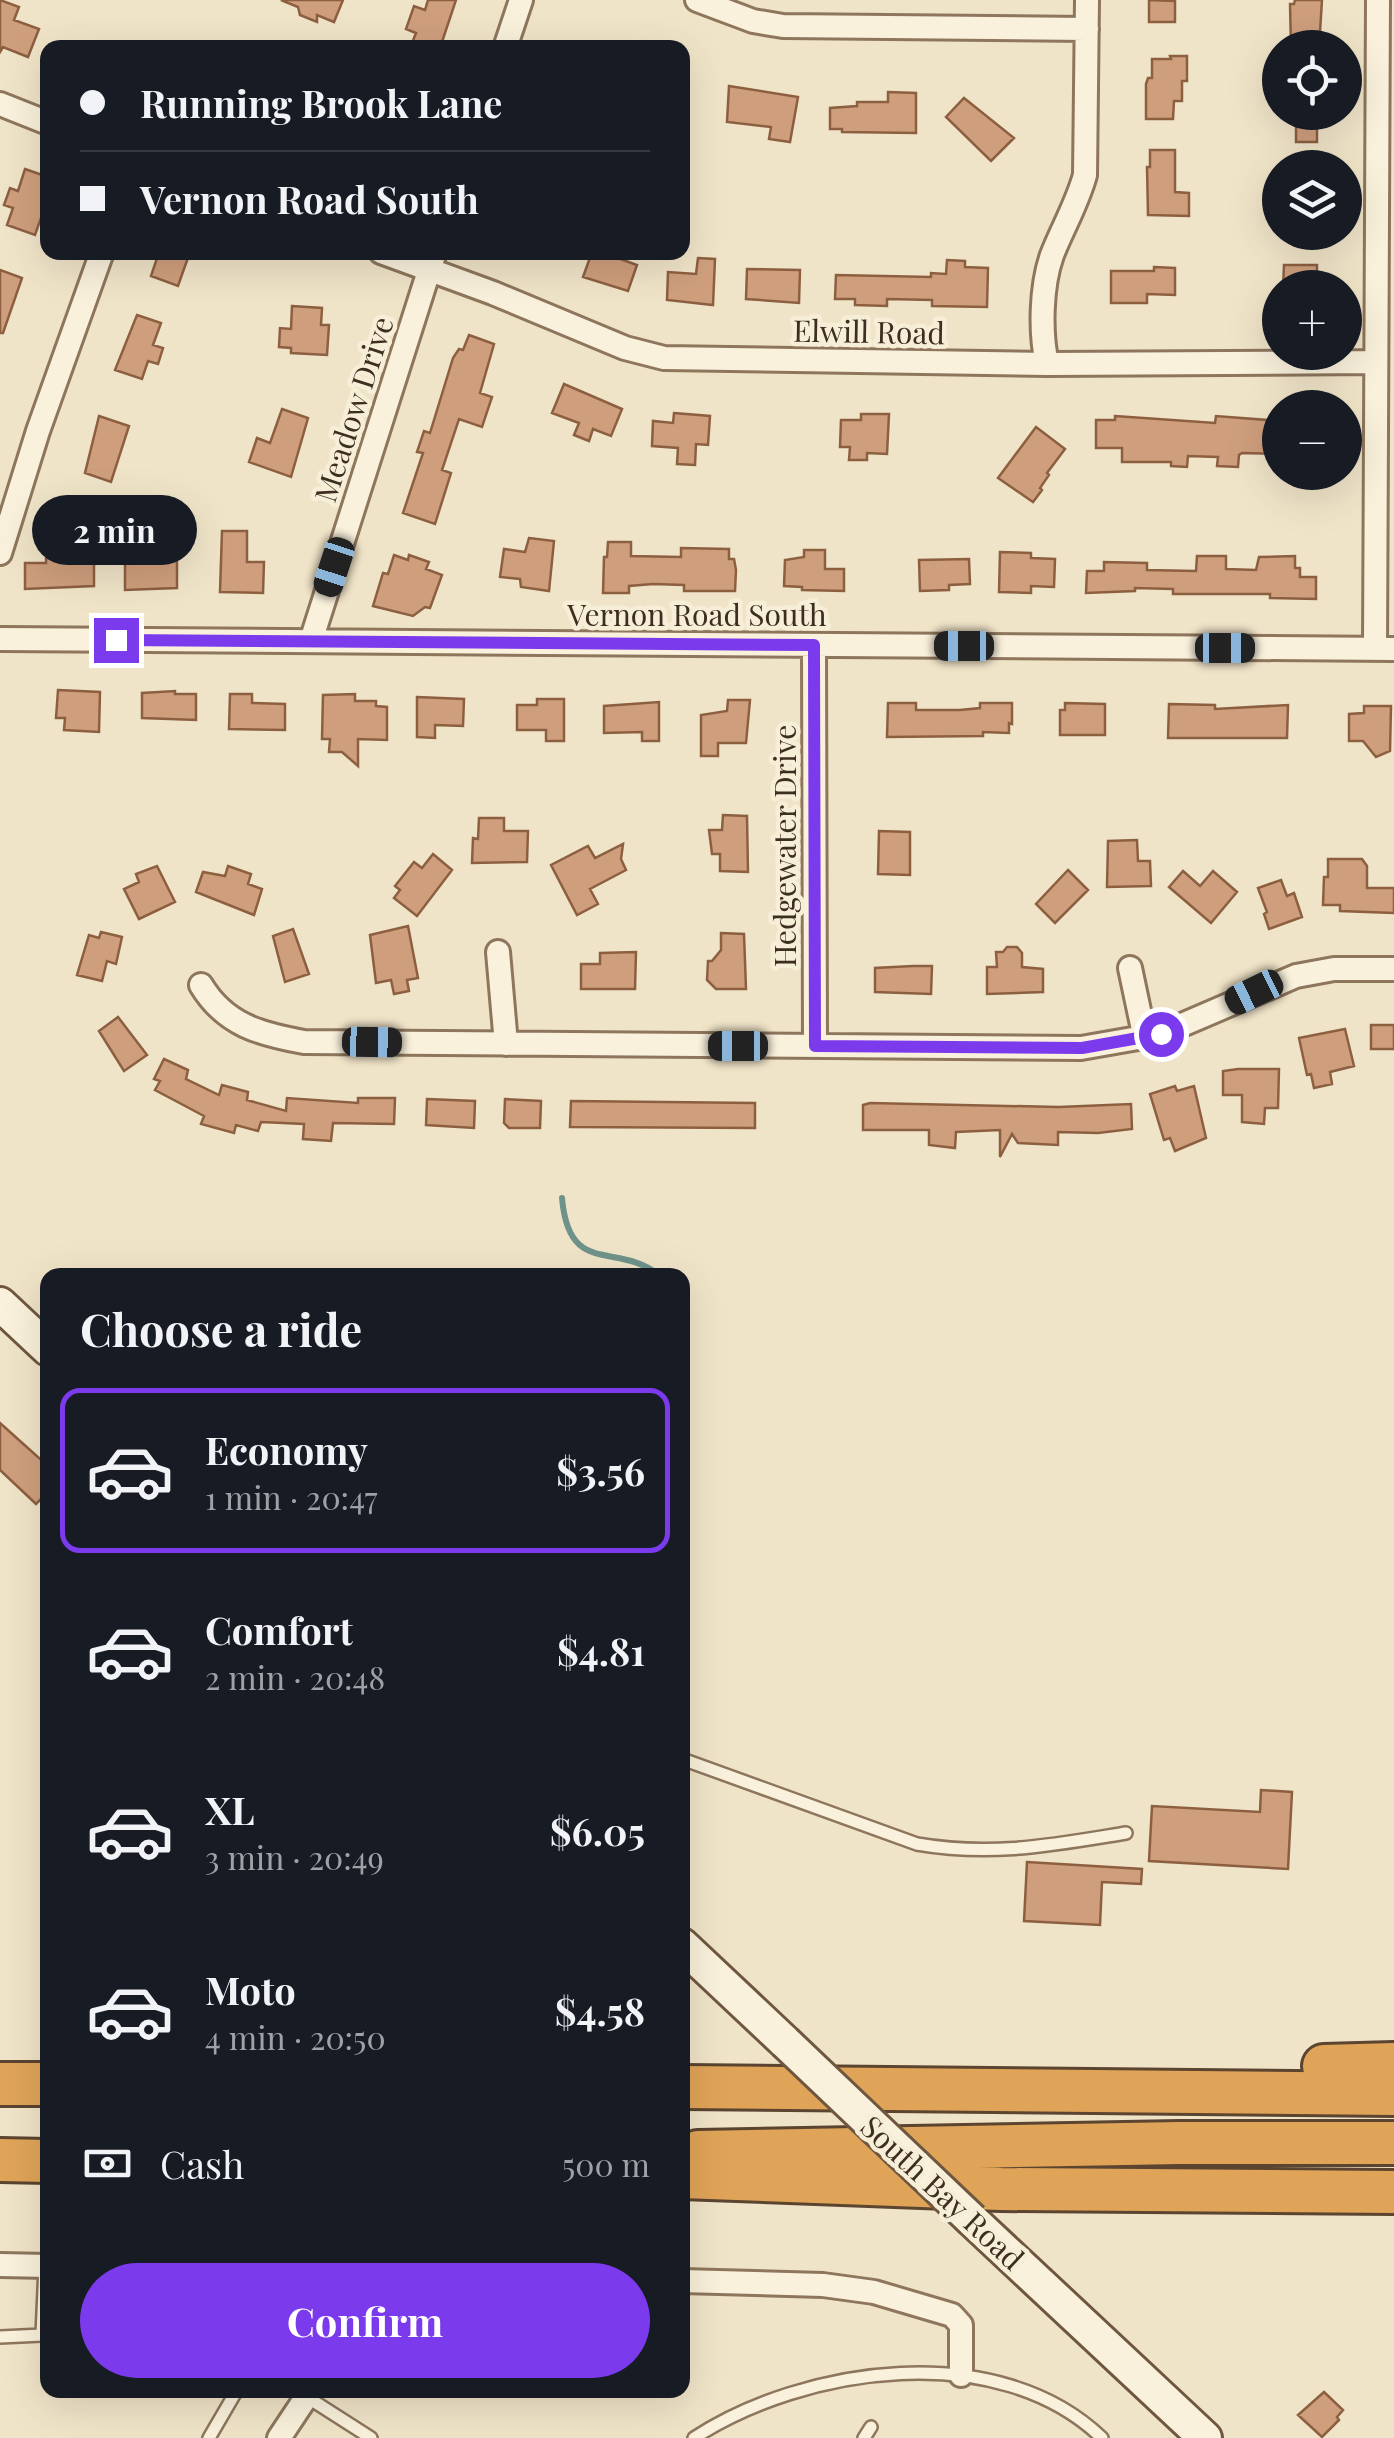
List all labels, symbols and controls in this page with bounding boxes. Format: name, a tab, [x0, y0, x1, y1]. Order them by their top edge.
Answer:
map controls	[1262, 30, 1362, 490]
button: locate	[1262, 30, 1362, 130]
text: Running Brook Lane	[140, 77, 502, 128]
button: layers	[1262, 150, 1362, 250]
text: Vernon Road South	[140, 173, 479, 224]
button: +	[1262, 270, 1362, 370]
street label: Elwill Road	[793, 310, 945, 352]
street label: Meadow Drive	[304, 311, 402, 507]
button: −	[1262, 390, 1362, 490]
callout: 2 min	[34, 495, 198, 565]
text: 2 min	[73, 508, 156, 551]
car	[310, 534, 358, 600]
street label: Vernon Road South	[566, 594, 827, 634]
route end	[94, 618, 139, 663]
car	[934, 631, 994, 661]
car	[1195, 633, 1255, 663]
street label: Hedgewater Drive	[764, 725, 804, 967]
car	[1220, 965, 1288, 1019]
route start	[1139, 1012, 1184, 1057]
car	[342, 1026, 402, 1058]
car	[708, 1031, 768, 1061]
text: Choose a ride	[80, 1298, 362, 1358]
text: Economy	[205, 1424, 368, 1475]
icon: car	[85, 1426, 175, 1516]
text: $3.56	[556, 1445, 645, 1496]
text: 1 min · 20:47	[205, 1475, 378, 1518]
text: Comfort	[205, 1604, 353, 1655]
icon: car	[85, 1606, 175, 1696]
text: $4.81	[557, 1625, 645, 1676]
text: 2 min · 20:48	[205, 1655, 385, 1698]
text: XL	[205, 1784, 254, 1835]
icon: car	[85, 1786, 175, 1876]
text: $6.05	[550, 1805, 645, 1856]
text: 3 min · 20:49	[205, 1835, 384, 1878]
text: Moto	[205, 1964, 296, 2015]
icon: car	[85, 1966, 175, 2056]
text: $4.58	[555, 1985, 645, 2036]
text: 4 min · 20:50	[205, 2015, 386, 2058]
street label: South Bay Road	[853, 2106, 1033, 2278]
icon: cash	[80, 2136, 135, 2191]
text: Cash	[160, 2138, 244, 2189]
text: 500 m	[562, 2142, 650, 2185]
button: Confirm	[80, 2263, 650, 2378]

